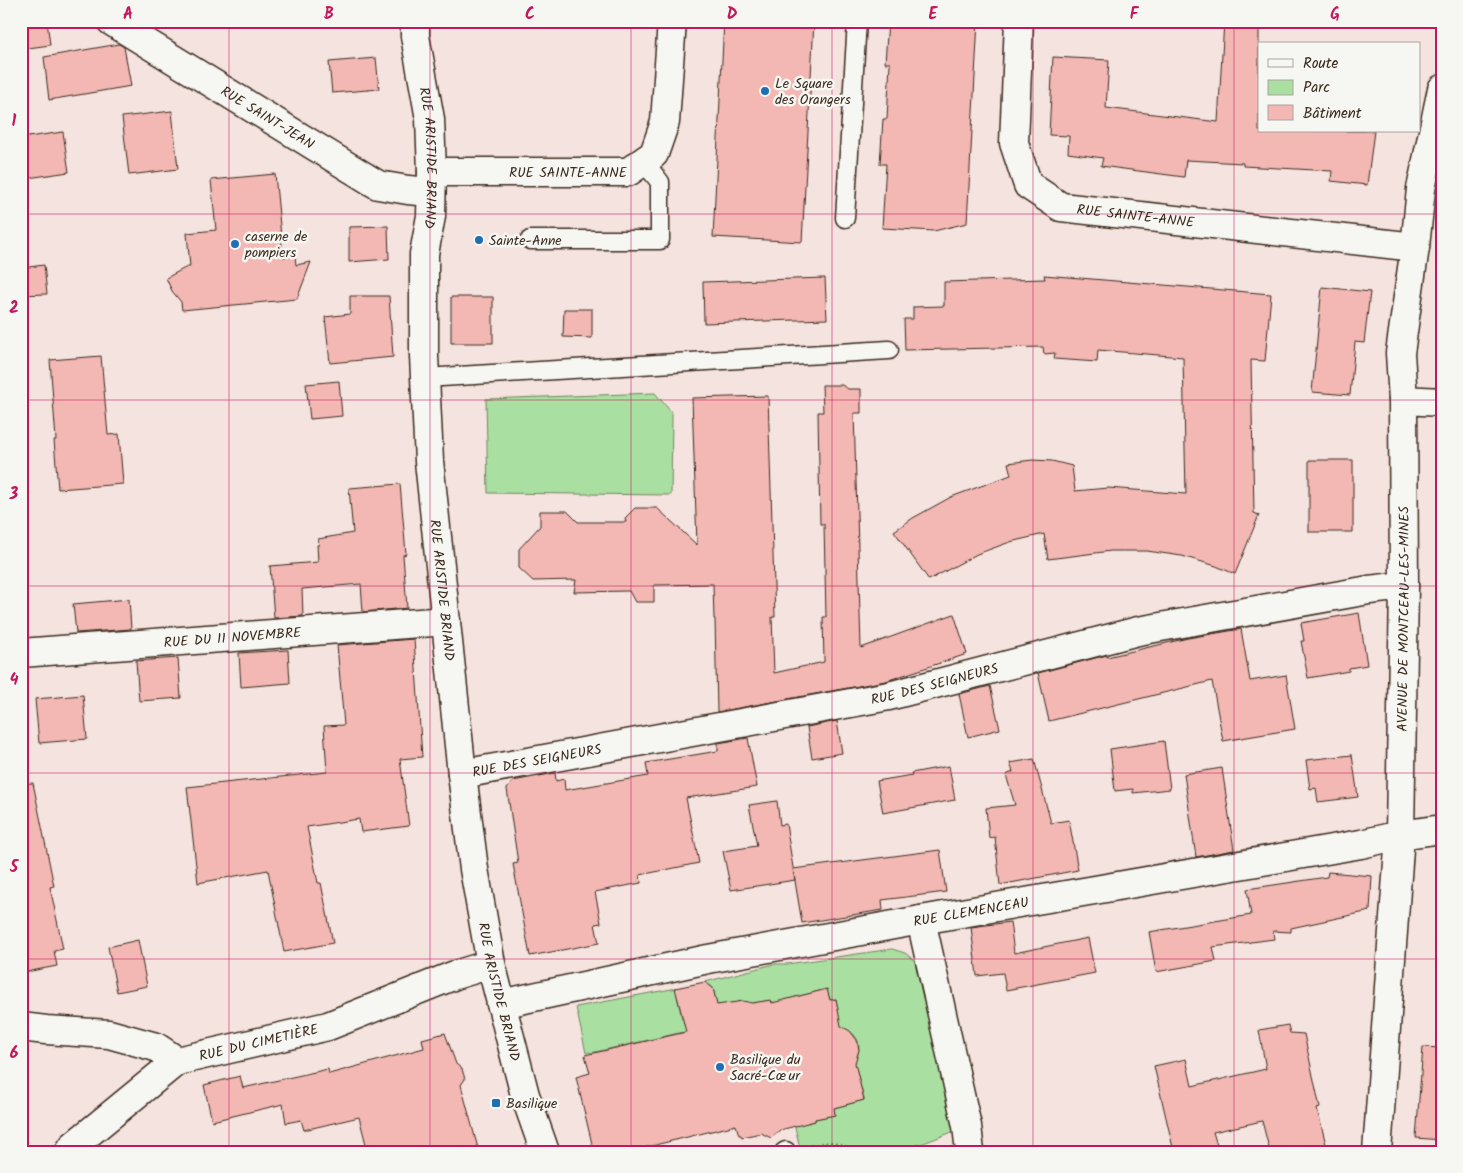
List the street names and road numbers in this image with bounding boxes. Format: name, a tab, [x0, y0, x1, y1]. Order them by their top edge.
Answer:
street label: RUE SAINT-JEAN	[216, 81, 319, 156]
street label: RUE ARISTIDE BRIAND	[412, 85, 442, 230]
street label: RUE SAINTE-ANNE	[509, 162, 628, 184]
street label: RUE SAINTE-ANNE	[1076, 199, 1196, 234]
street label: AVENUE DE MONTCEAU-LES-MINES	[1392, 505, 1416, 732]
street label: RUE ARISTIDE BRIAND	[423, 518, 460, 662]
street label: RUE DU 11 NOVEMBRE	[163, 622, 303, 654]
street label: RUE DES SEIGNEURS	[869, 658, 1001, 711]
street label: RUE DES SEIGNEURS	[471, 739, 604, 784]
street label: RUE CLEMENCEAU	[912, 892, 1031, 933]
street label: RUE ARISTIDE BRIAND	[472, 921, 526, 1064]
street label: RUE DU CIMETIÈRE	[197, 1018, 321, 1068]

